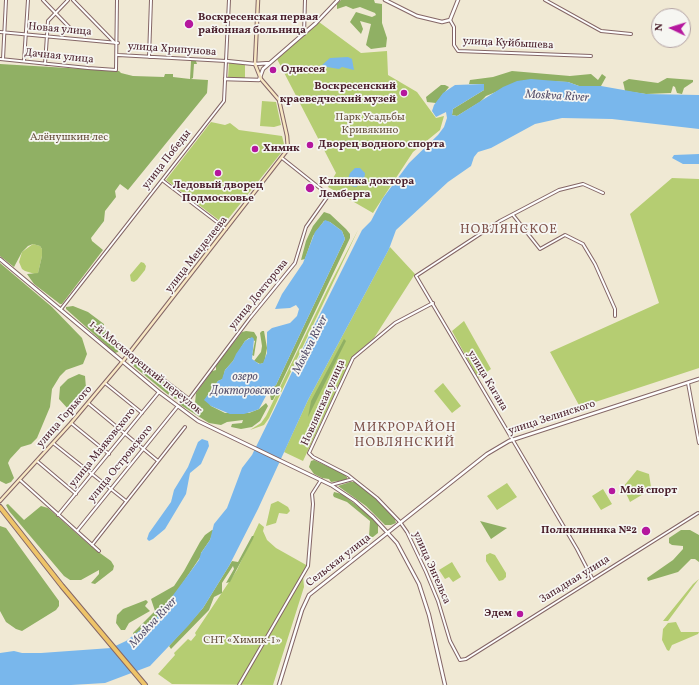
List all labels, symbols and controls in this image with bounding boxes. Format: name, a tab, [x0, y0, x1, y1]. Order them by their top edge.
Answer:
north arrow	[651, 8, 691, 48]
place label: Воскресенская первая районная больница	[198, 11, 318, 37]
marker: Воскресенская первая районная больница	[183, 18, 195, 30]
street label: Новая улица	[28, 21, 92, 39]
text: N	[652, 23, 667, 32]
street label: улица Куйбышева	[462, 35, 554, 53]
street label: улица Хрипунова	[127, 40, 217, 60]
street label: Дачная улица	[24, 47, 94, 67]
place label: Одиссея	[281, 63, 325, 77]
marker: Одиссея	[268, 65, 278, 75]
place label: Воскресенский краеведческий музей	[280, 80, 396, 106]
marker: Воскресенский краеведческий музей	[399, 88, 409, 98]
water label: Moskva River	[525, 88, 589, 106]
park label: Парк Усадьбы Кривякино	[335, 111, 405, 137]
street label: улица Победы	[140, 128, 194, 192]
park label: Алёнушкин лес	[30, 131, 108, 145]
place label: Дворец водного спорта	[318, 138, 445, 152]
marker: Дворец водного спорта	[305, 140, 315, 150]
place label: Химик	[263, 142, 300, 156]
marker: Химик	[250, 144, 260, 154]
marker: Ледовый дворец Подмосковье	[213, 168, 223, 178]
place label: Клиника доктора Лемберга	[319, 175, 414, 201]
place label: Ледовый дворец Подмосковье	[173, 179, 263, 205]
marker: Клиника доктора Лемберга	[304, 182, 316, 194]
street label: улица Менделеева	[163, 214, 231, 296]
district label: НОВЛЯНСКОЕ	[460, 223, 558, 239]
street label: улица Докторова	[226, 257, 292, 333]
water label: Moskva River	[290, 313, 332, 377]
street label: 1-й Москворецкий переулок	[86, 318, 204, 418]
street label: улица Кагана	[464, 348, 510, 414]
street label: Новлянская улица	[299, 358, 349, 448]
water label: озеро Докторовское	[210, 371, 280, 399]
street label: улица Горького	[34, 383, 96, 451]
street label: улица Зелинского	[507, 398, 597, 438]
street label: улица Маяковского	[67, 406, 139, 490]
district label: МИКРОРАЙОН НОВЛЯНСКИЙ	[354, 421, 456, 452]
street label: улица Островского	[86, 423, 156, 505]
place label: Мой спорт	[620, 484, 677, 498]
marker: Мой спорт	[607, 486, 617, 496]
place label: Поликлиника №2	[541, 524, 637, 538]
marker: Поликлиника №2	[640, 525, 652, 537]
street label: улица Энгельса	[409, 530, 453, 606]
street label: Сельская улица	[304, 532, 374, 590]
street label: Западная улица	[537, 553, 613, 607]
water label: Moskva River	[127, 595, 181, 651]
place label: Эдем	[484, 607, 512, 621]
marker: Эдем	[515, 609, 525, 619]
park label: СНТ «Химик-1»	[203, 634, 281, 648]

